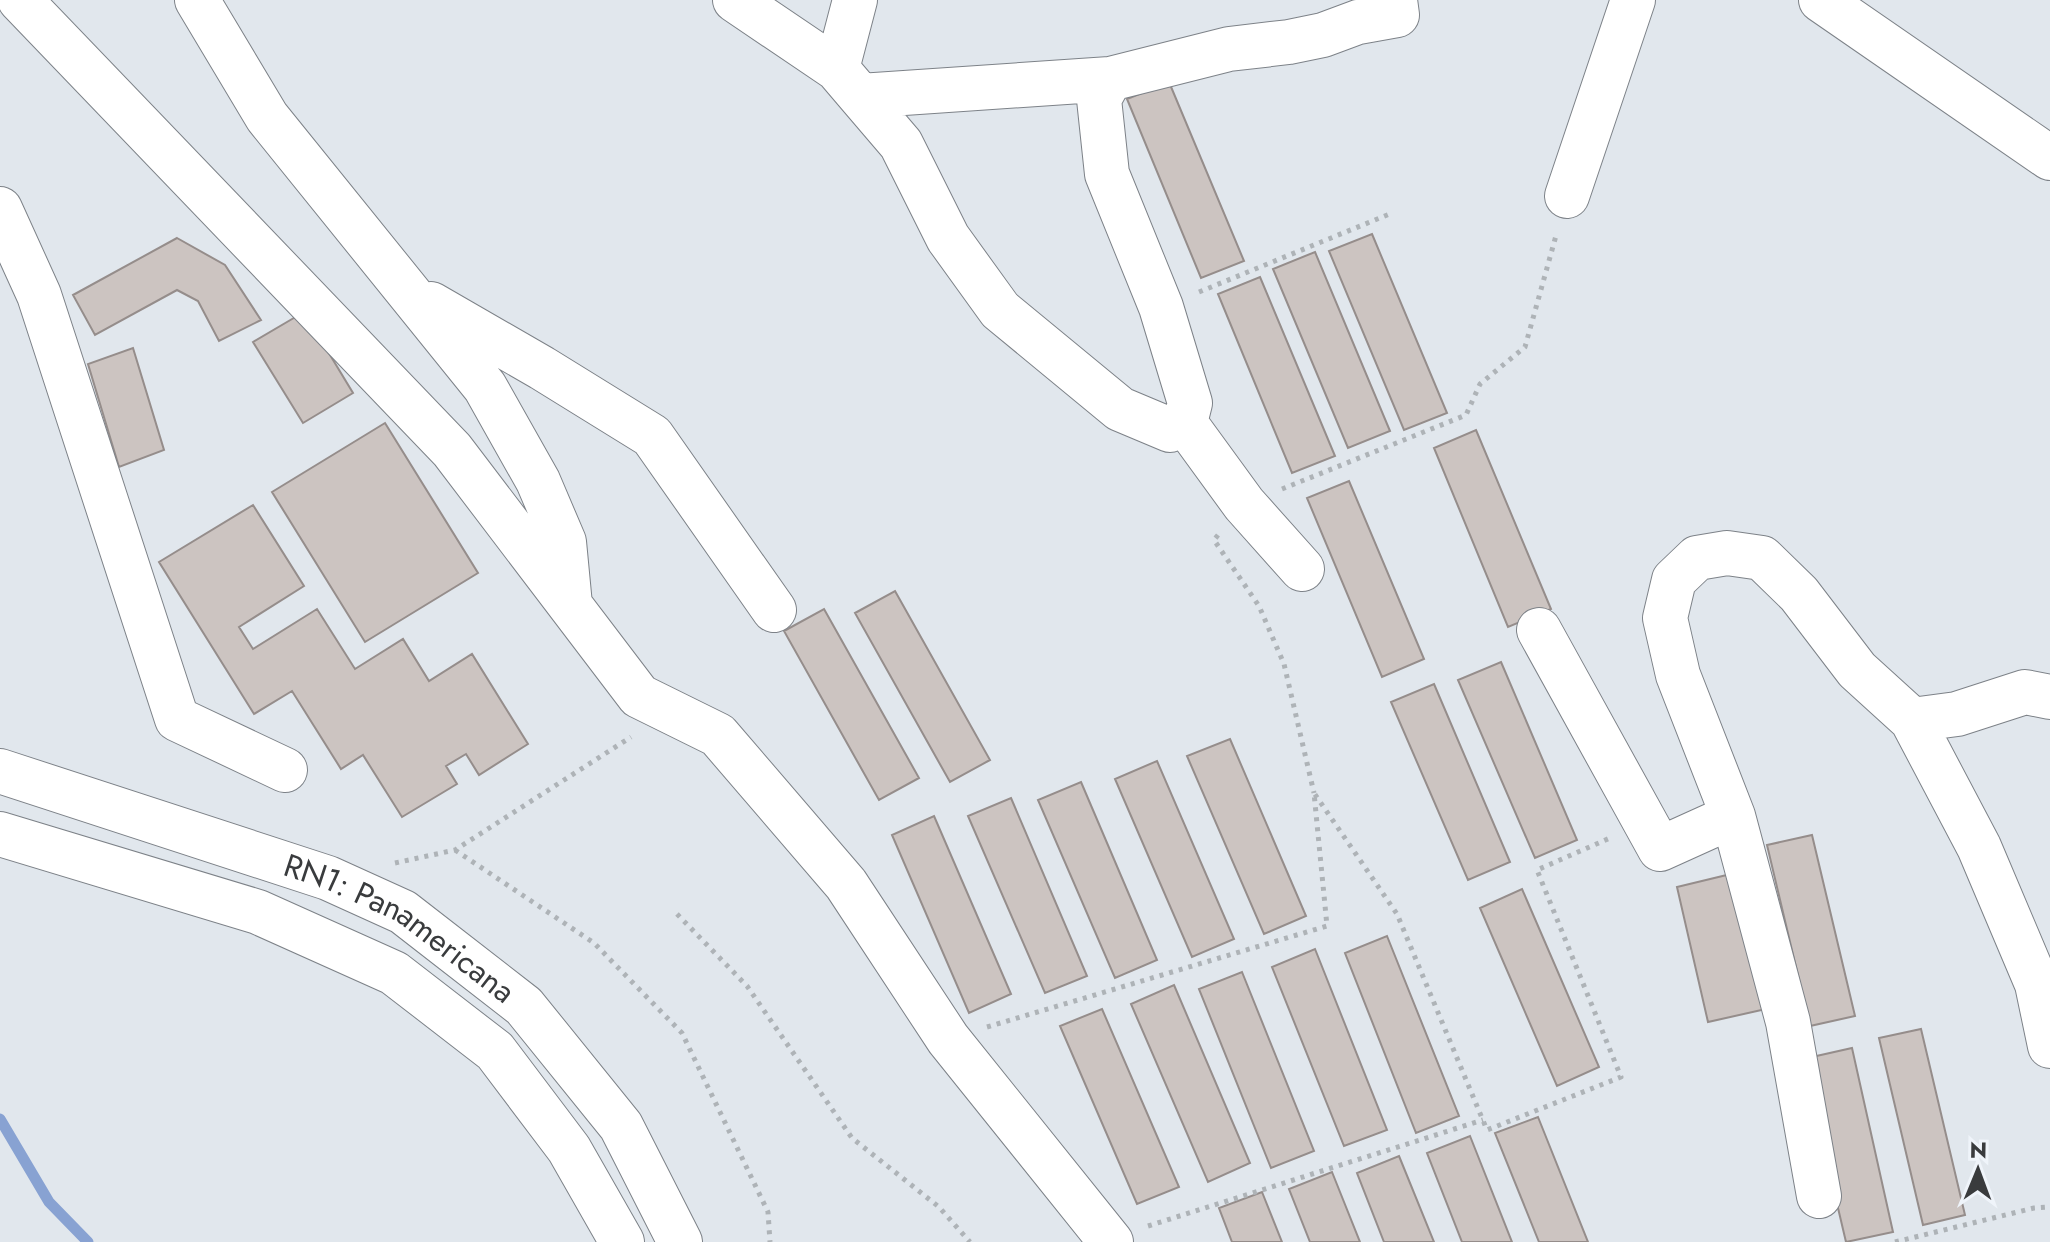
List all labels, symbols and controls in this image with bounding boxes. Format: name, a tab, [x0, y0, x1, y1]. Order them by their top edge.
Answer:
street label: RN1: Panamericana	[278, 842, 525, 1014]
north arrow	[1938, 1130, 2018, 1210]
text: N	[1969, 1134, 1987, 1166]

